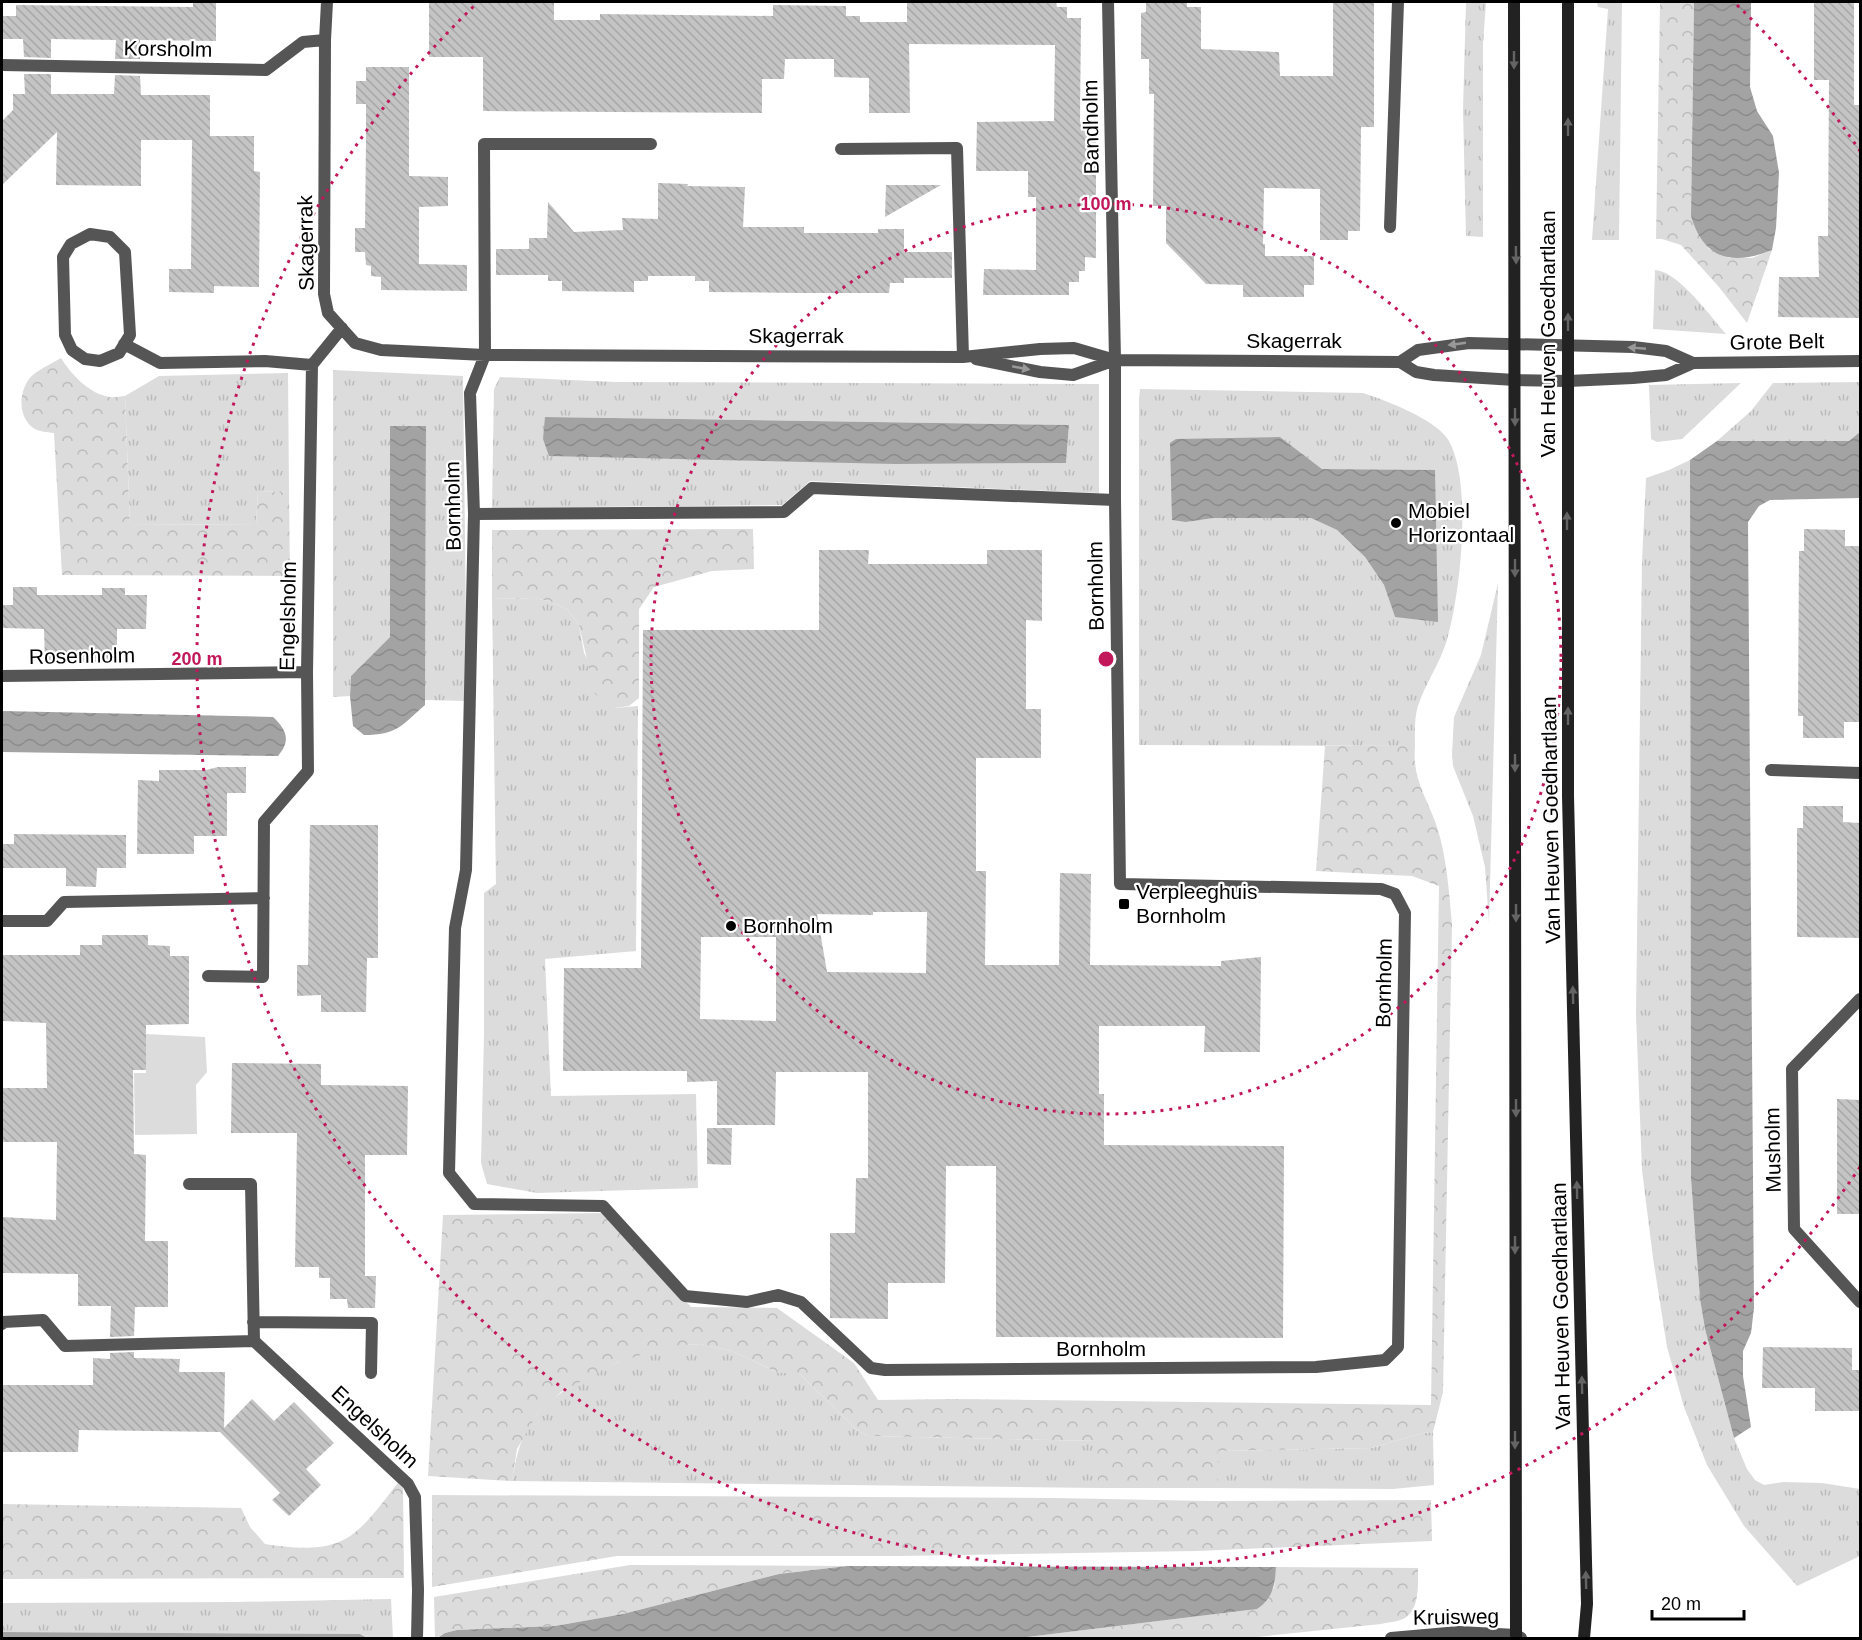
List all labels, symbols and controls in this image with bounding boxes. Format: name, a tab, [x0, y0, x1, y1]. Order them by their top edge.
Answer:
street label: Korsholm	[123, 36, 213, 61]
one-way arrow	[1509, 50, 1519, 69]
street label: Bandholm	[1078, 80, 1103, 174]
one-way arrow	[1563, 118, 1573, 137]
street label: Skagerrak	[293, 194, 318, 291]
text: 100 m	[1080, 194, 1132, 214]
street label: Van Heuven Goedhartlaan	[1536, 210, 1559, 458]
one-way arrow	[1511, 245, 1521, 264]
one-way arrow	[1563, 313, 1573, 332]
street label: Skagerrak	[748, 324, 844, 347]
street label: Skagerrak	[1246, 329, 1342, 352]
street label: Grote Belt	[1730, 329, 1825, 354]
one-way arrow	[1447, 340, 1466, 349]
one-way arrow	[1628, 343, 1647, 353]
one-way arrow	[1011, 364, 1030, 373]
one-way arrow	[1510, 407, 1520, 426]
street label: Bornholm	[440, 461, 465, 551]
place label: Mobiel Horizontaal	[1408, 499, 1514, 546]
one-way arrow	[1563, 512, 1572, 531]
marker: Mobiel Horizontaal	[1389, 516, 1403, 530]
street label: Bornholm	[1083, 541, 1108, 631]
one-way arrow	[1510, 558, 1520, 577]
street label: Engelsholm	[275, 561, 300, 671]
street label: Rosenholm	[29, 643, 135, 668]
text: 200 m	[171, 649, 223, 669]
centre of rings	[1096, 649, 1116, 669]
street label: Van Heuven Goedhartlaan	[1537, 696, 1564, 944]
one-way arrow	[1563, 707, 1573, 726]
one-way arrow	[1510, 753, 1520, 772]
place label: Verpleeghuis Bornholm	[1136, 880, 1257, 927]
marker: Verpleeghuis Bornholm	[1117, 897, 1131, 911]
one-way arrow	[1511, 904, 1521, 923]
place label: Bornholm	[743, 914, 833, 937]
marker: Bornholm	[724, 919, 738, 933]
street label: Bornholm	[1371, 938, 1396, 1028]
one-way arrow	[1568, 986, 1578, 1005]
one-way arrow	[1511, 1099, 1521, 1118]
street label: Musholm	[1760, 1107, 1785, 1193]
one-way arrow	[1573, 1181, 1582, 1200]
street label: Van Heuven Goedhartlaan	[1547, 1182, 1574, 1430]
one-way arrow	[1510, 1236, 1520, 1255]
street label: Bornholm	[1056, 1337, 1146, 1360]
one-way arrow	[1577, 1376, 1587, 1395]
street label: Engelsholm	[327, 1381, 423, 1472]
one-way arrow	[1510, 1431, 1520, 1450]
one-way arrow	[1582, 1571, 1591, 1590]
scale bar	[1652, 1583, 1744, 1621]
text: 20 m	[1661, 1594, 1701, 1614]
street label: Kruisweg	[1413, 1604, 1499, 1629]

